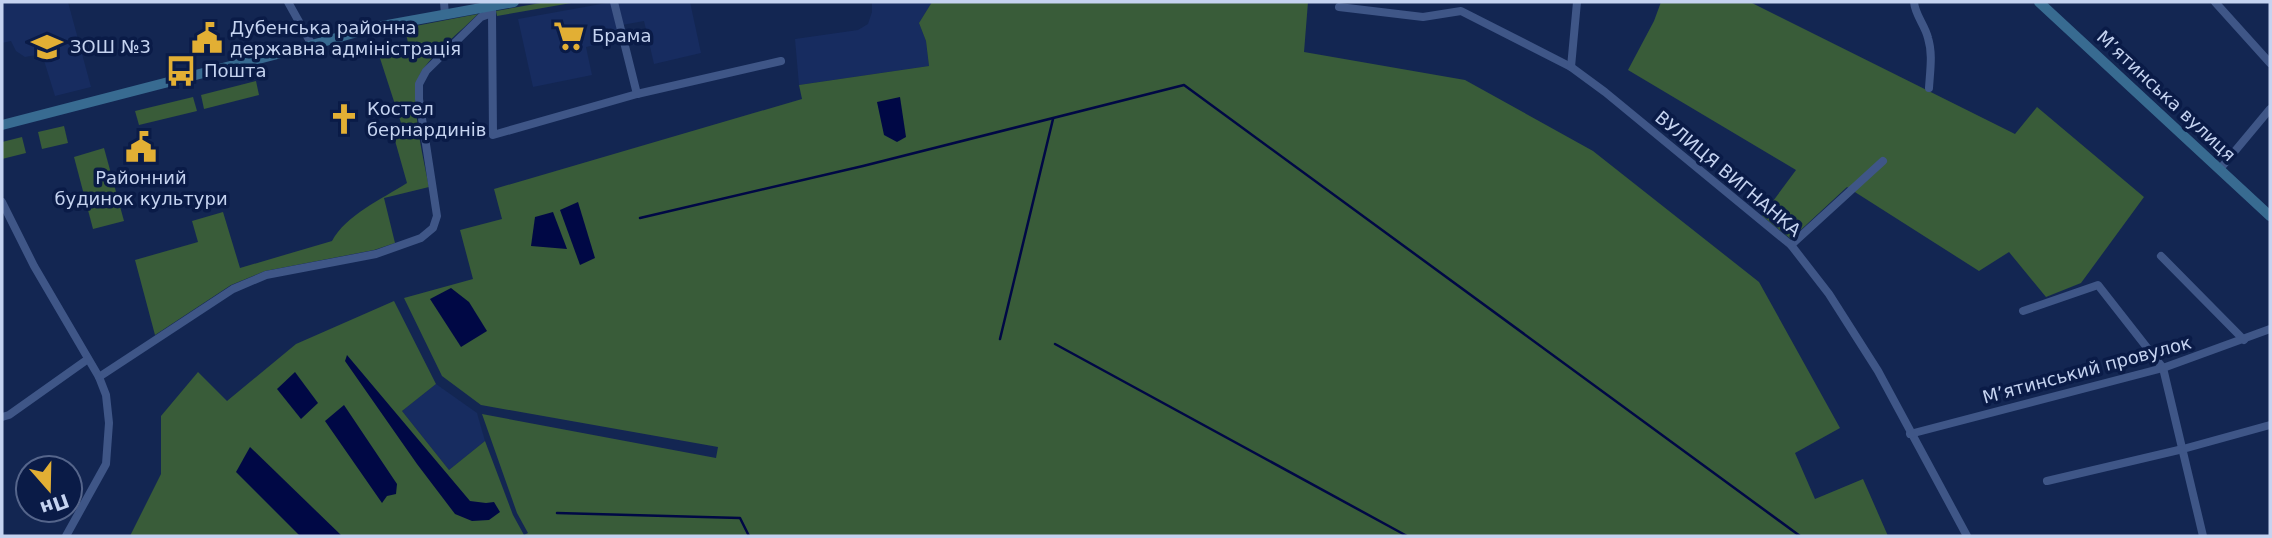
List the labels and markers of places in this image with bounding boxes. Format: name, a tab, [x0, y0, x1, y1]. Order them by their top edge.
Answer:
place label: Дубенська районна державна адміністрація	[230, 17, 461, 59]
supermarket icon: Брама	[552, 19, 586, 53]
public building icon: Дубенська районна державна адміністрація	[190, 21, 224, 55]
place label: Брама	[592, 25, 651, 46]
school or university icon: ЗОШ №3	[30, 30, 64, 64]
place label: ЗОШ №3	[70, 36, 151, 57]
bus stop icon: Пошта	[164, 54, 198, 88]
place label: Пошта	[204, 60, 267, 81]
place label: Костел бернардинів	[367, 98, 486, 140]
church icon: Костел бернардинів	[327, 102, 361, 136]
public building icon: Районний будинок культури	[124, 130, 158, 164]
place label: Районний будинок культури	[54, 167, 228, 209]

